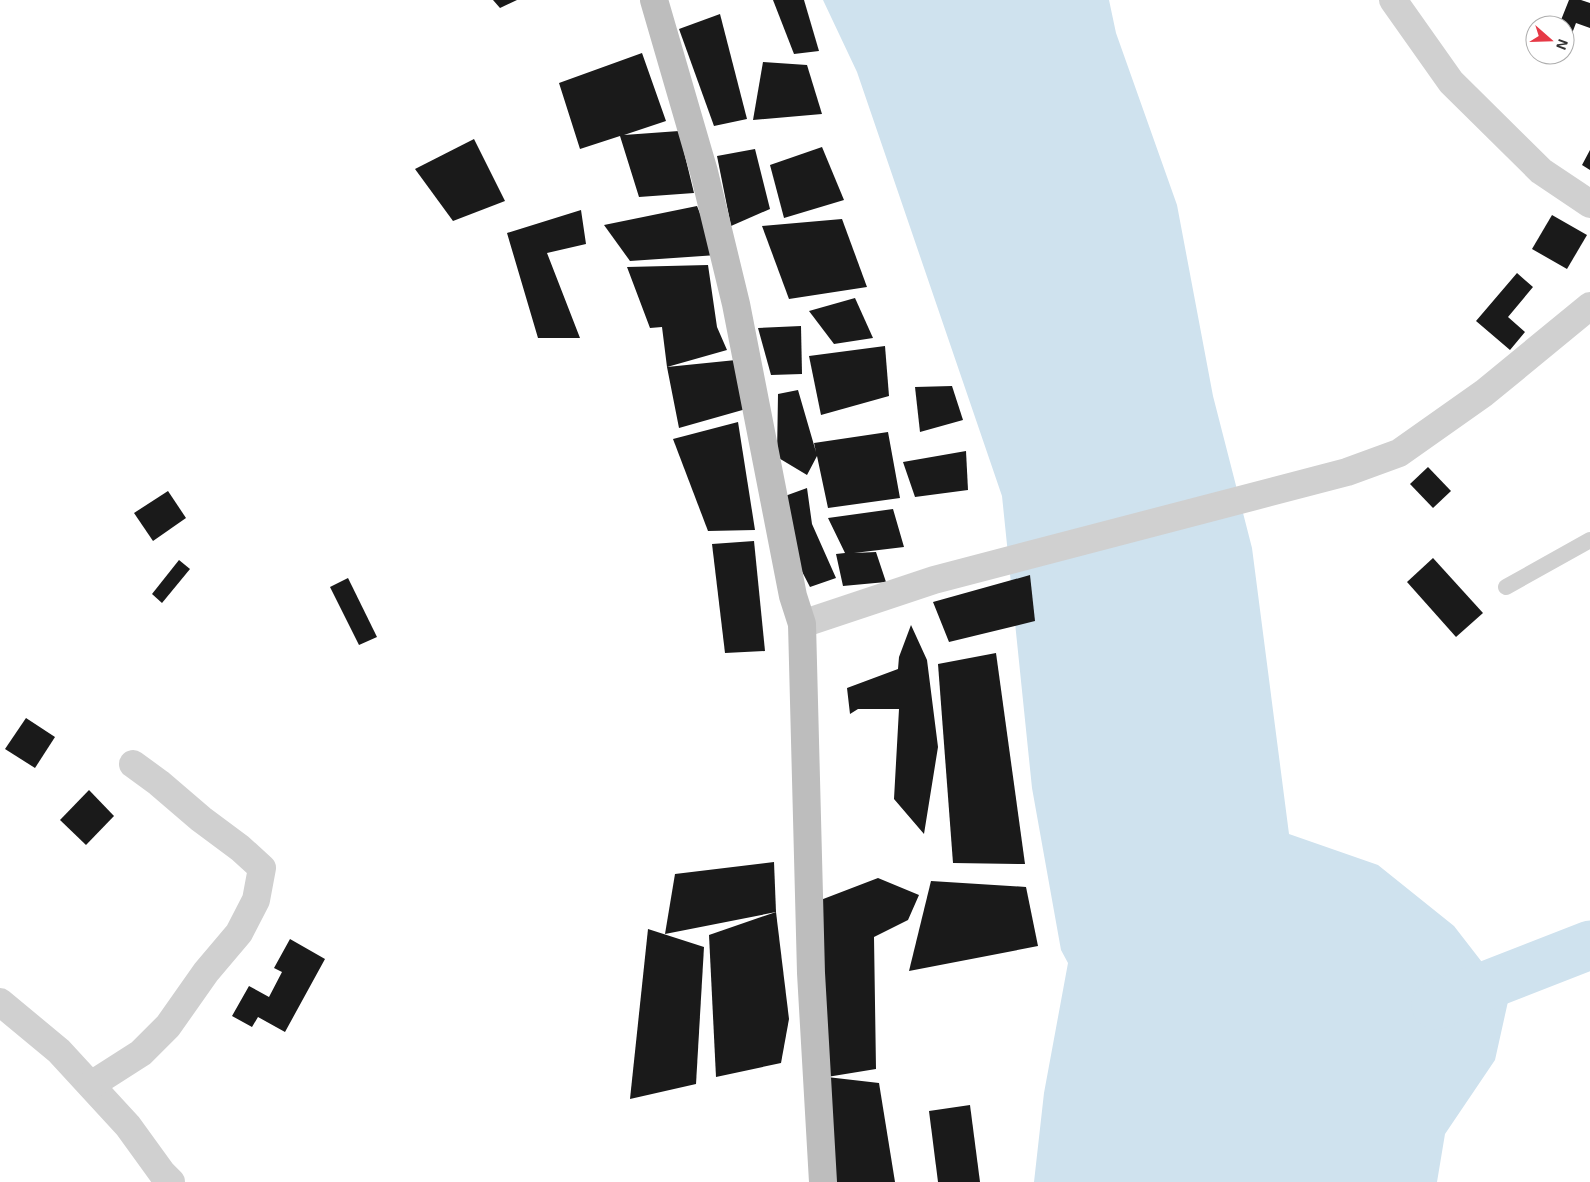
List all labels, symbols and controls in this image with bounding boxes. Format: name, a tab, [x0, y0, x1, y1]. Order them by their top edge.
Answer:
north arrow	[1525, 15, 1575, 65]
text: N	[1553, 37, 1572, 52]

